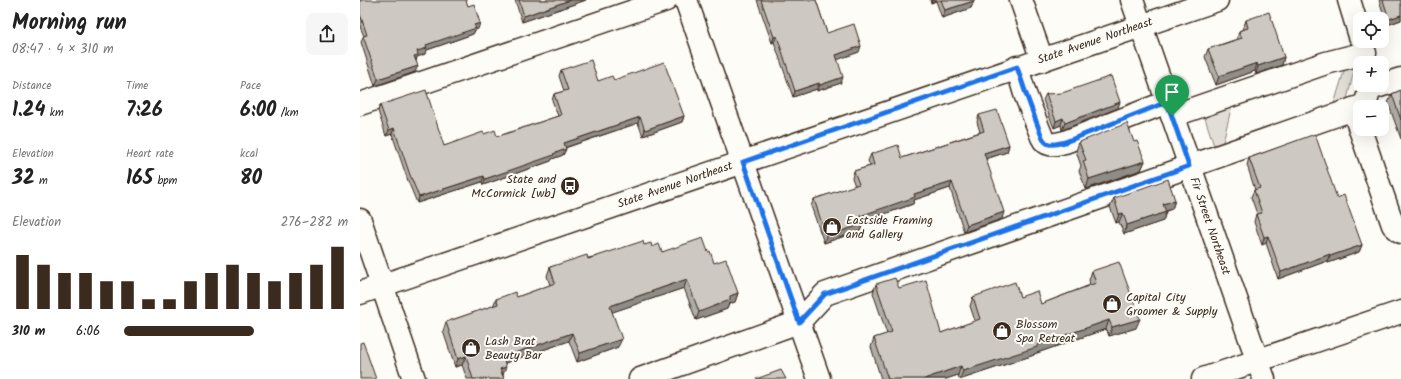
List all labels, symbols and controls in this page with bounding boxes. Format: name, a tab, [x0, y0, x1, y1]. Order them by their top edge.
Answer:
text: Morning run	[12, 6, 127, 41]
street label: State Avenue Northeast	[1035, 12, 1156, 70]
map controls	[1353, 12, 1389, 136]
button: locate	[1353, 12, 1389, 48]
button: share	[306, 13, 348, 55]
text: 08:47 · 4 × 310 m	[12, 39, 114, 60]
button: +	[1353, 56, 1389, 92]
pin	[1155, 75, 1189, 116]
text: Distance	[12, 77, 52, 95]
text: Time	[126, 77, 148, 95]
text: Pace	[240, 77, 261, 95]
icon: arrive	[1161, 81, 1183, 103]
text: 1.24	[12, 95, 45, 127]
text: 7:26	[126, 95, 163, 127]
text: 6:00	[240, 95, 276, 127]
button: −	[1353, 100, 1389, 136]
text: km	[45, 104, 64, 122]
text: /km	[276, 104, 299, 122]
text: Elevation	[12, 145, 54, 163]
text: Heart rate	[126, 145, 174, 163]
text: kcal	[240, 145, 258, 163]
street label: State Avenue Northeast	[615, 156, 736, 214]
text: 32	[12, 163, 35, 195]
text: 165	[126, 163, 153, 195]
text: 80	[240, 163, 262, 195]
place label: State and McCormick [wb]	[471, 170, 557, 203]
text: m	[35, 172, 48, 190]
text: bpm	[153, 172, 177, 190]
street label: Fir Street Northeast	[1184, 174, 1236, 278]
bus stop icon: State and McCormick [wb]	[559, 175, 581, 197]
place label: Eastside Framing and Gallery	[846, 211, 933, 244]
text: Elevation	[12, 212, 61, 233]
text: 276–282 m	[281, 212, 348, 233]
shop icon: Eastside Framing and Gallery	[821, 216, 843, 238]
place label: Capital City Groomer & Supply	[1126, 288, 1218, 321]
shop icon: Capital City Groomer & Supply	[1101, 293, 1123, 315]
place label: Blossom Spa Retreat	[1016, 315, 1076, 348]
shop icon: Blossom Spa Retreat	[991, 320, 1013, 342]
text: 310 m	[12, 321, 45, 342]
text: 6:06	[76, 321, 100, 342]
place label: Lash Brat Beauty Bar	[485, 332, 543, 365]
shop icon: Lash Brat Beauty Bar	[460, 337, 482, 359]

